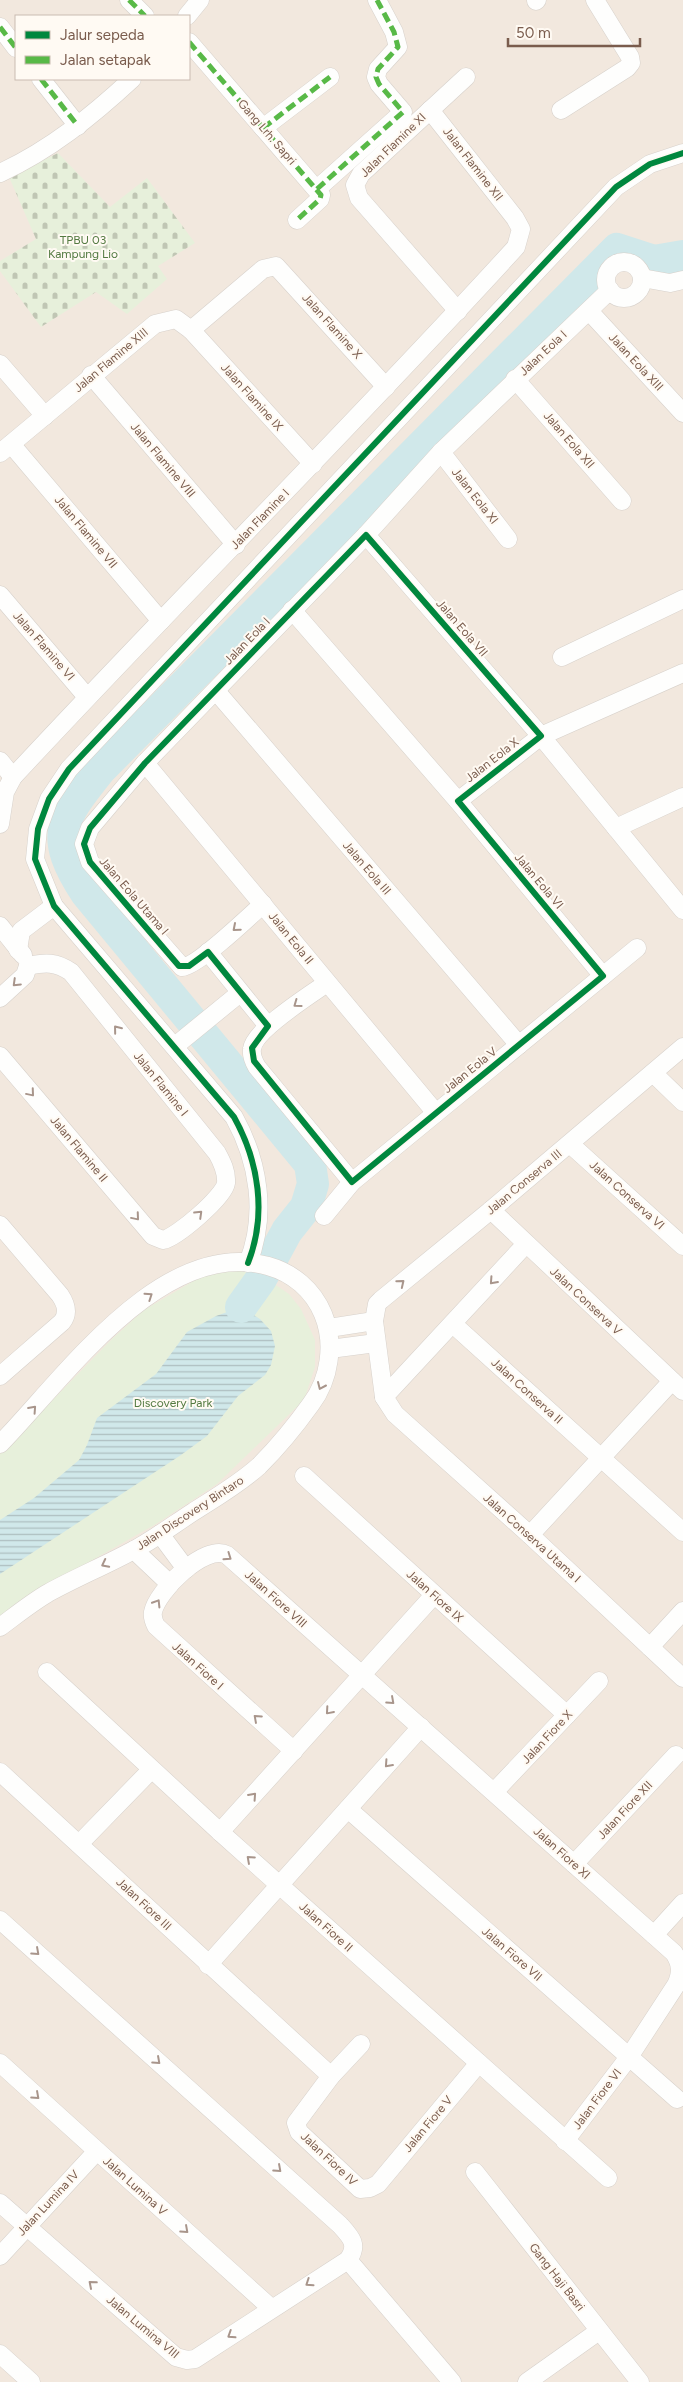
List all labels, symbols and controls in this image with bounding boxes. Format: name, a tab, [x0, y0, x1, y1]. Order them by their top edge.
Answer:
legend	[15, 15, 190, 80]
scale bar	[508, 15, 640, 47]
text: 50 m	[516, 24, 551, 42]
text: Jalur sepeda	[60, 26, 145, 44]
text: Jalan setapak	[60, 51, 151, 69]
street label: Gang Lrh. Sapri	[235, 97, 299, 167]
street label: Jalan Flamine XI	[357, 110, 429, 180]
street label: Jalan Flamine XII	[440, 125, 506, 203]
park label: TPBU 03 Kampung Lio	[48, 233, 118, 261]
street label: Jalan Flamine X	[299, 291, 365, 362]
street label: Jalan Flamine XIII	[71, 325, 151, 395]
street label: Jalan Eola I	[516, 328, 570, 378]
street label: Jalan Eola XIII	[606, 330, 666, 394]
street label: Jalan Flamine IX	[218, 360, 286, 434]
street label: Jalan Eola XII	[541, 409, 597, 471]
street label: Jalan Flamine VIII	[128, 420, 198, 500]
street label: Jalan Eola XI	[449, 465, 501, 527]
street label: Jalan Flamine I	[228, 486, 292, 552]
street label: Jalan Flamine VII	[52, 493, 120, 571]
street label: Jalan Eola VII	[433, 596, 491, 660]
street label: Jalan Flamine VI	[10, 609, 78, 683]
street label: Jalan Eola I	[221, 615, 273, 667]
street label: Jalan Eola X	[463, 734, 522, 785]
street label: Jalan Eola III	[340, 838, 394, 898]
street label: Jalan Eola VI	[512, 850, 566, 912]
street label: Jalan Eola Utama I	[97, 854, 171, 938]
street label: Jalan Eola II	[266, 909, 316, 967]
one-way arrow	[232, 922, 241, 931]
one-way arrow	[12, 977, 21, 986]
one-way arrow	[293, 998, 303, 1007]
one-way arrow	[114, 1026, 122, 1035]
street label: Jalan Eola V	[440, 1044, 500, 1096]
street label: Jalan Flamine I	[131, 1049, 191, 1119]
one-way arrow	[26, 1088, 35, 1097]
street label: Jalan Flamine II	[47, 1113, 111, 1185]
street label: Jalan Conserva III	[483, 1146, 565, 1218]
street label: Jalan Conserva VI	[587, 1158, 667, 1232]
one-way arrow	[194, 1211, 203, 1220]
one-way arrow	[131, 1212, 140, 1221]
street label: Jalan Conserva V	[547, 1264, 625, 1338]
one-way arrow	[490, 1276, 499, 1285]
one-way arrow	[395, 1280, 404, 1289]
one-way arrow	[143, 1293, 153, 1302]
street label: Jalan Conserva II	[489, 1355, 565, 1427]
one-way arrow	[317, 1381, 328, 1390]
park label: Discovery Park	[134, 1396, 213, 1410]
one-way arrow	[27, 1405, 36, 1414]
street label: Jalan Discovery Bintaro	[134, 1473, 246, 1553]
street label: Jalan Conserva Utama I	[480, 1491, 584, 1585]
one-way arrow	[222, 1551, 232, 1560]
one-way arrow	[101, 1558, 110, 1569]
street label: Jalan Fiore VIII	[242, 1567, 310, 1631]
street label: Jalan Fiore IX	[404, 1567, 467, 1625]
one-way arrow	[151, 1600, 161, 1609]
street label: Jalan Fiore I	[170, 1639, 226, 1693]
one-way arrow	[385, 1695, 394, 1704]
one-way arrow	[325, 1705, 334, 1714]
street label: Jalan Fiore X	[519, 1707, 576, 1767]
one-way arrow	[254, 1715, 263, 1724]
one-way arrow	[385, 1758, 394, 1767]
street label: Jalan Fiore XII	[594, 1778, 656, 1842]
one-way arrow	[247, 1793, 256, 1802]
street label: Jalan Fiore XI	[531, 1824, 593, 1882]
one-way arrow	[246, 1856, 255, 1865]
street label: Jalan Fiore III	[114, 1875, 174, 1933]
street label: Jalan Fiore II	[296, 1899, 356, 1955]
street label: Jalan Fiore VII	[479, 1924, 545, 1984]
one-way arrow	[31, 1947, 40, 1956]
one-way arrow	[152, 2055, 161, 2064]
street label: Jalan Fiore VI	[570, 2066, 624, 2132]
one-way arrow	[30, 2090, 39, 2099]
street label: Jalan Fiore V	[401, 2093, 456, 2155]
street label: Jalan Fiore IV	[298, 2129, 361, 2189]
street label: Jalan Lumina V	[100, 2154, 170, 2219]
one-way arrow	[273, 2163, 282, 2172]
street label: Jalan Lumina IV	[14, 2167, 82, 2238]
one-way arrow	[179, 2225, 188, 2234]
street label: Gang Haji Basri	[526, 2240, 588, 2314]
one-way arrow	[305, 2277, 315, 2286]
one-way arrow	[89, 2281, 98, 2290]
street label: Jalan Lumina VIII	[104, 2293, 182, 2361]
one-way arrow	[227, 2329, 237, 2338]

